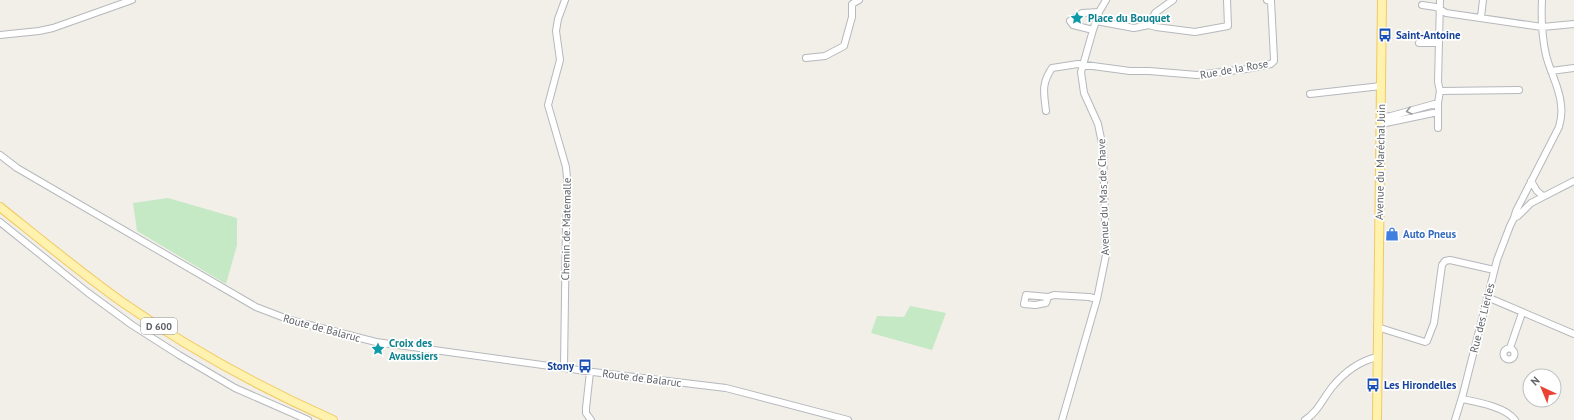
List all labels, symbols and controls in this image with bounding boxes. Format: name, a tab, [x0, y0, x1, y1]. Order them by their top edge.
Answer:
place icon: Place du Bouquet	[1069, 10, 1085, 26]
place label: Place du Bouquet	[1088, 11, 1170, 25]
bus stop icon: Saint-Antoine	[1377, 27, 1393, 43]
place label: Saint-Antoine	[1396, 28, 1461, 42]
street label: Rue de la Rose	[1199, 56, 1270, 82]
street label: Avenue du Maréchal Juin	[1372, 104, 1388, 220]
one-way arrow	[1406, 107, 1413, 115]
street label: Avenue du Mas de Chave	[1094, 138, 1112, 256]
street label: Chemin de Matemalle	[558, 177, 574, 281]
shop icon: Auto Pneus	[1384, 226, 1400, 242]
place label: Auto Pneus	[1403, 227, 1457, 241]
street label: Rue des Lierles	[1467, 281, 1498, 354]
street label: Route de Balaruc	[282, 311, 362, 345]
road number: D 600	[141, 318, 177, 334]
place label: Croix des Avaussiers	[389, 336, 438, 363]
place icon: Croix des Avaussiers	[370, 341, 386, 357]
bus stop icon: Stony	[577, 358, 593, 374]
place label: Stony	[547, 359, 575, 373]
street label: Route de Balaruc	[602, 366, 682, 390]
north arrow	[1522, 368, 1562, 408]
text: N	[1528, 373, 1543, 388]
bus stop icon: Les Hirondelles	[1365, 377, 1381, 393]
place label: Les Hirondelles	[1384, 378, 1457, 392]

